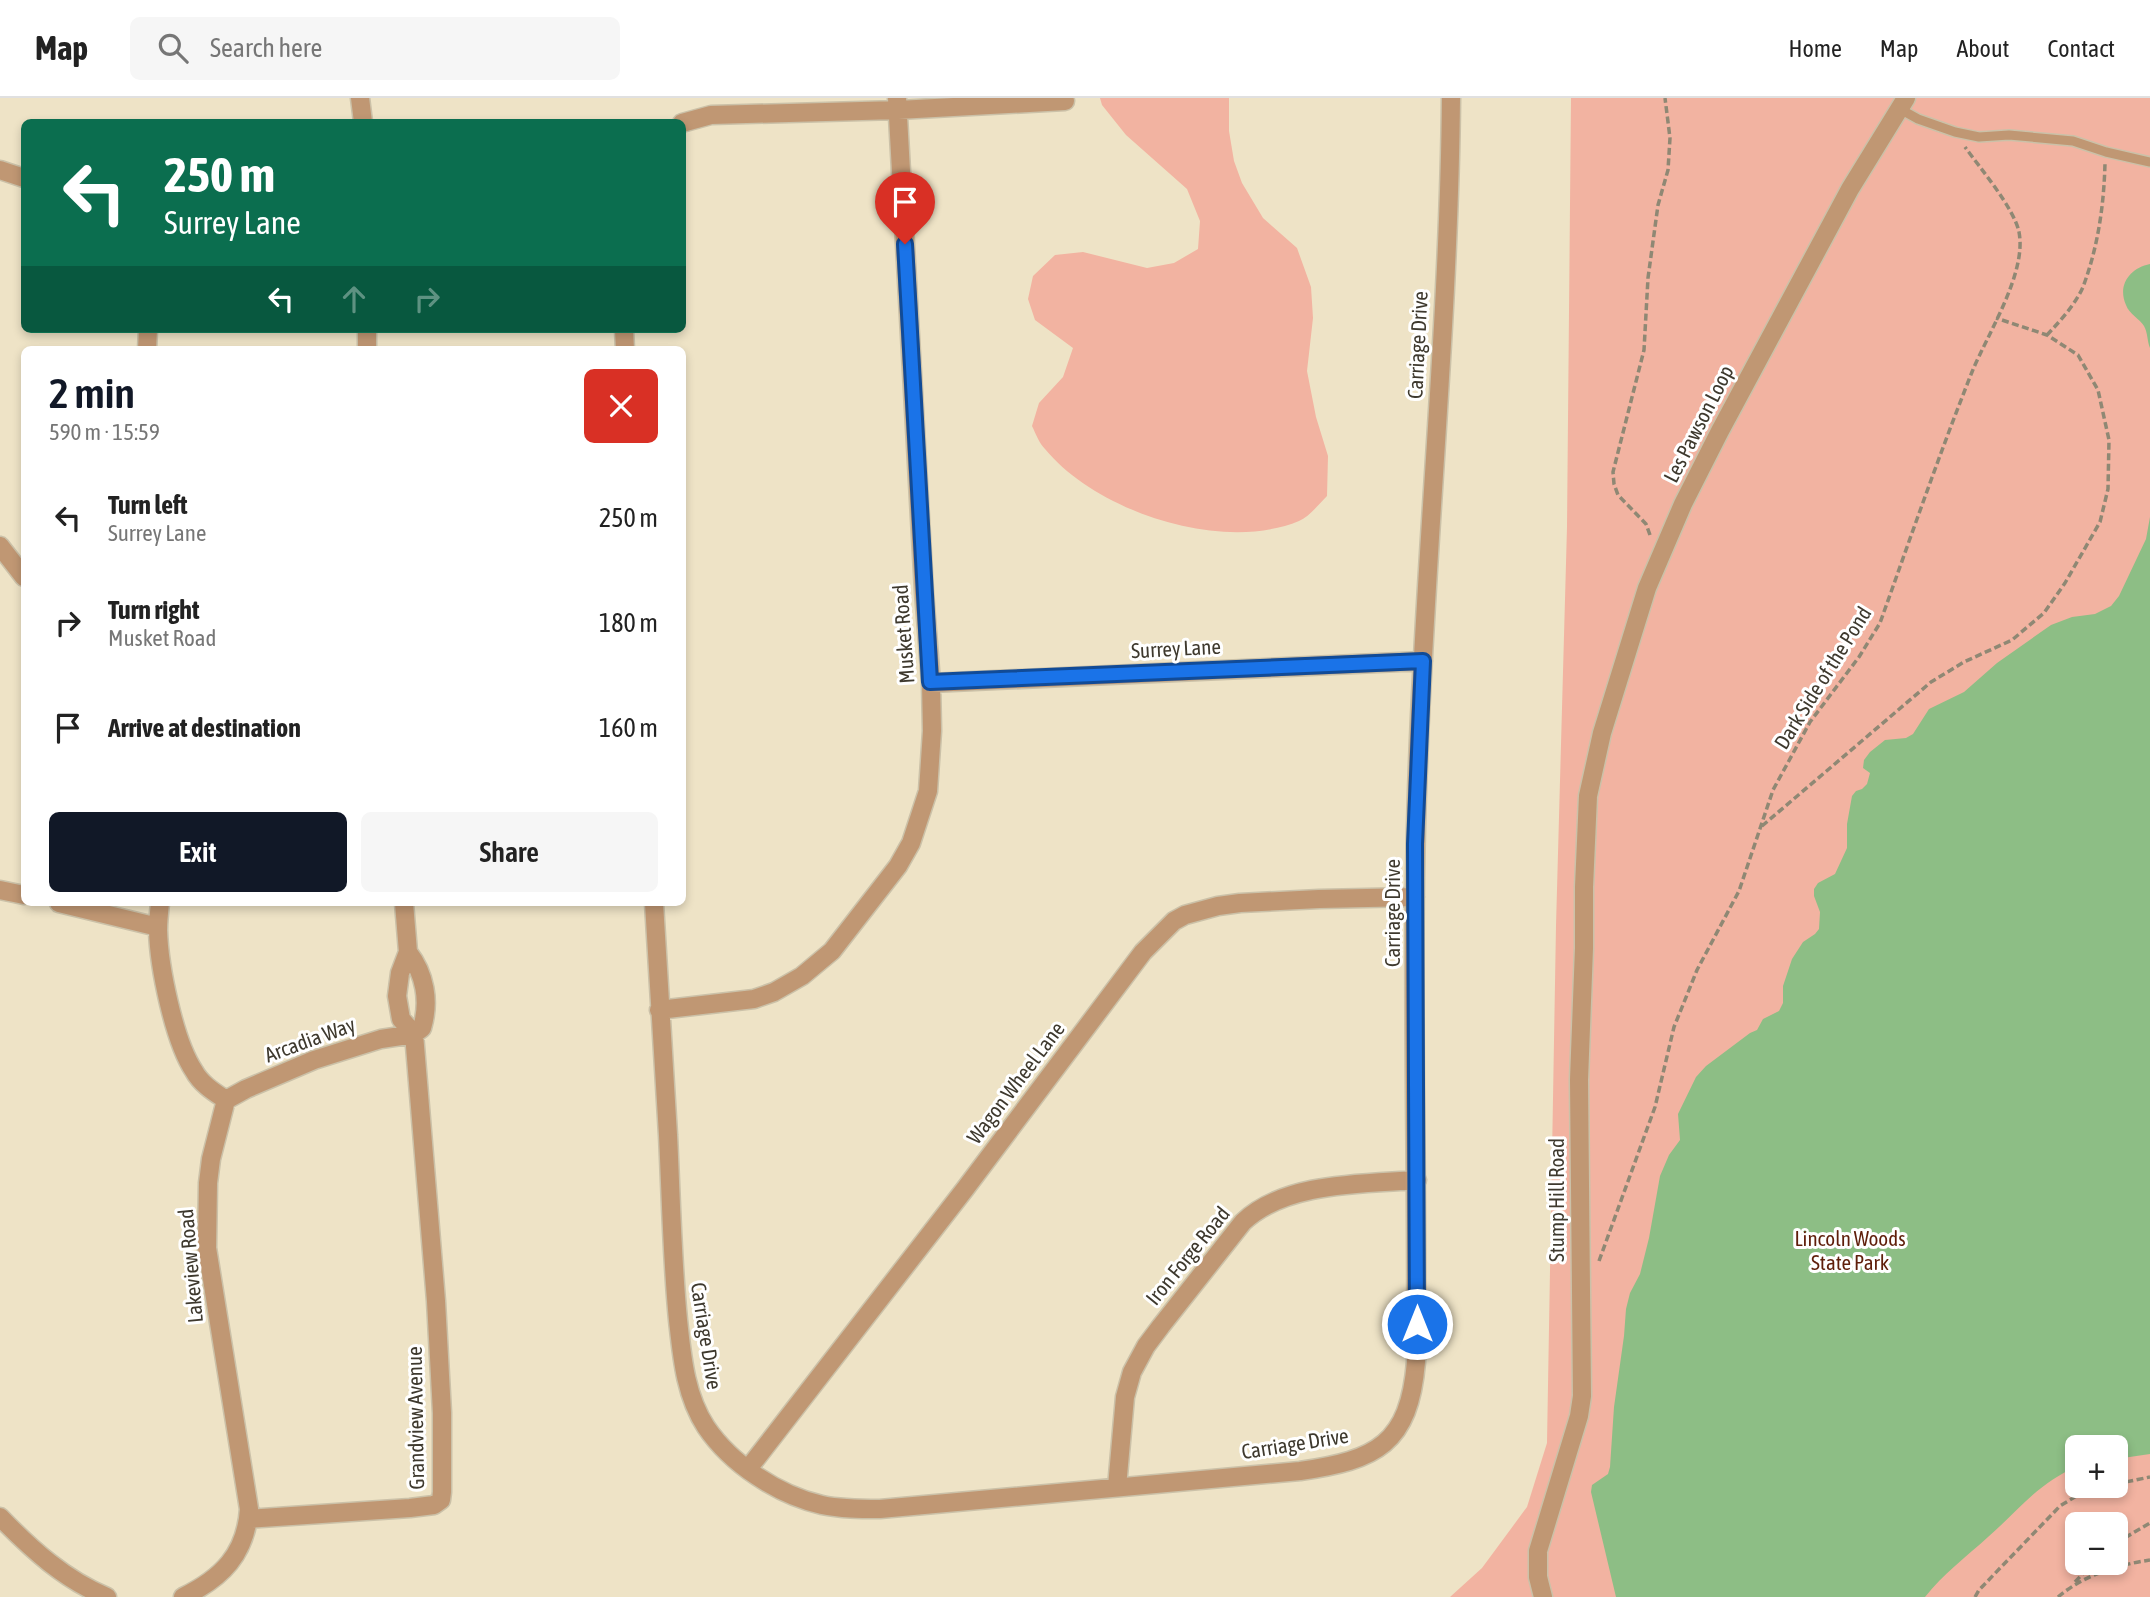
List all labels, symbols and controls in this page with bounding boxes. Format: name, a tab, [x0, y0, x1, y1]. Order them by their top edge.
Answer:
search box	[130, 17, 620, 80]
text: Map	[35, 29, 88, 67]
icon: search	[154, 29, 192, 67]
text: Search here	[210, 33, 322, 63]
text: Home	[1788, 35, 1842, 62]
text: Map	[1880, 35, 1918, 62]
text: About	[1956, 35, 2009, 62]
text: Contact	[2047, 35, 2115, 62]
text: 250 m	[164, 146, 275, 202]
icon: left	[49, 147, 140, 238]
pin	[875, 172, 935, 244]
icon: arrive	[886, 183, 924, 221]
text: Surrey Lane	[164, 204, 301, 241]
icon: left	[262, 280, 300, 318]
icon: ahead	[335, 280, 373, 318]
icon: right	[408, 280, 446, 318]
street label: Carriage Drive	[1402, 290, 1432, 399]
street label: Les Pawson Loop	[1658, 361, 1738, 486]
text: 2 min	[49, 369, 135, 417]
button: close	[584, 369, 658, 443]
text: 590 m · 15:59	[49, 419, 160, 445]
text: Turn left	[108, 490, 188, 520]
icon: left	[49, 499, 87, 537]
text: 250 m	[599, 503, 658, 533]
text: Surrey Lane	[108, 520, 206, 546]
street label: Musket Road	[888, 584, 918, 684]
text: Turn right	[108, 595, 199, 625]
street label: Dark Side of the Pond	[1769, 602, 1876, 753]
icon: right	[49, 604, 87, 642]
text: 180 m	[599, 608, 658, 638]
text: Musket Road	[108, 625, 216, 651]
street label: Surrey Lane	[1130, 634, 1221, 662]
icon: arrive	[49, 709, 87, 747]
text: Arrive at destination	[108, 713, 301, 743]
text: 160 m	[599, 713, 658, 743]
button: Exit	[49, 812, 347, 892]
button: Share	[361, 812, 658, 892]
street label: Carriage Drive	[1380, 859, 1404, 967]
street label: Arcadia Way	[261, 1012, 358, 1066]
street label: Wagon Wheel Lane	[962, 1017, 1069, 1148]
street label: Stump Hill Road	[1544, 1138, 1568, 1262]
street label: Iron Forge Road	[1140, 1202, 1234, 1309]
street label: Lakeview Road	[173, 1208, 207, 1324]
park label: Lincoln Woods State Park	[1794, 1226, 1906, 1274]
street label: Carriage Drive	[687, 1281, 727, 1391]
position arrow	[1380, 1287, 1454, 1361]
street label: Grandview Avenue	[402, 1346, 428, 1490]
street label: Carriage Drive	[1240, 1423, 1350, 1463]
map controls	[2065, 1435, 2128, 1575]
button: +	[2065, 1435, 2128, 1498]
button: −	[2065, 1512, 2128, 1575]

